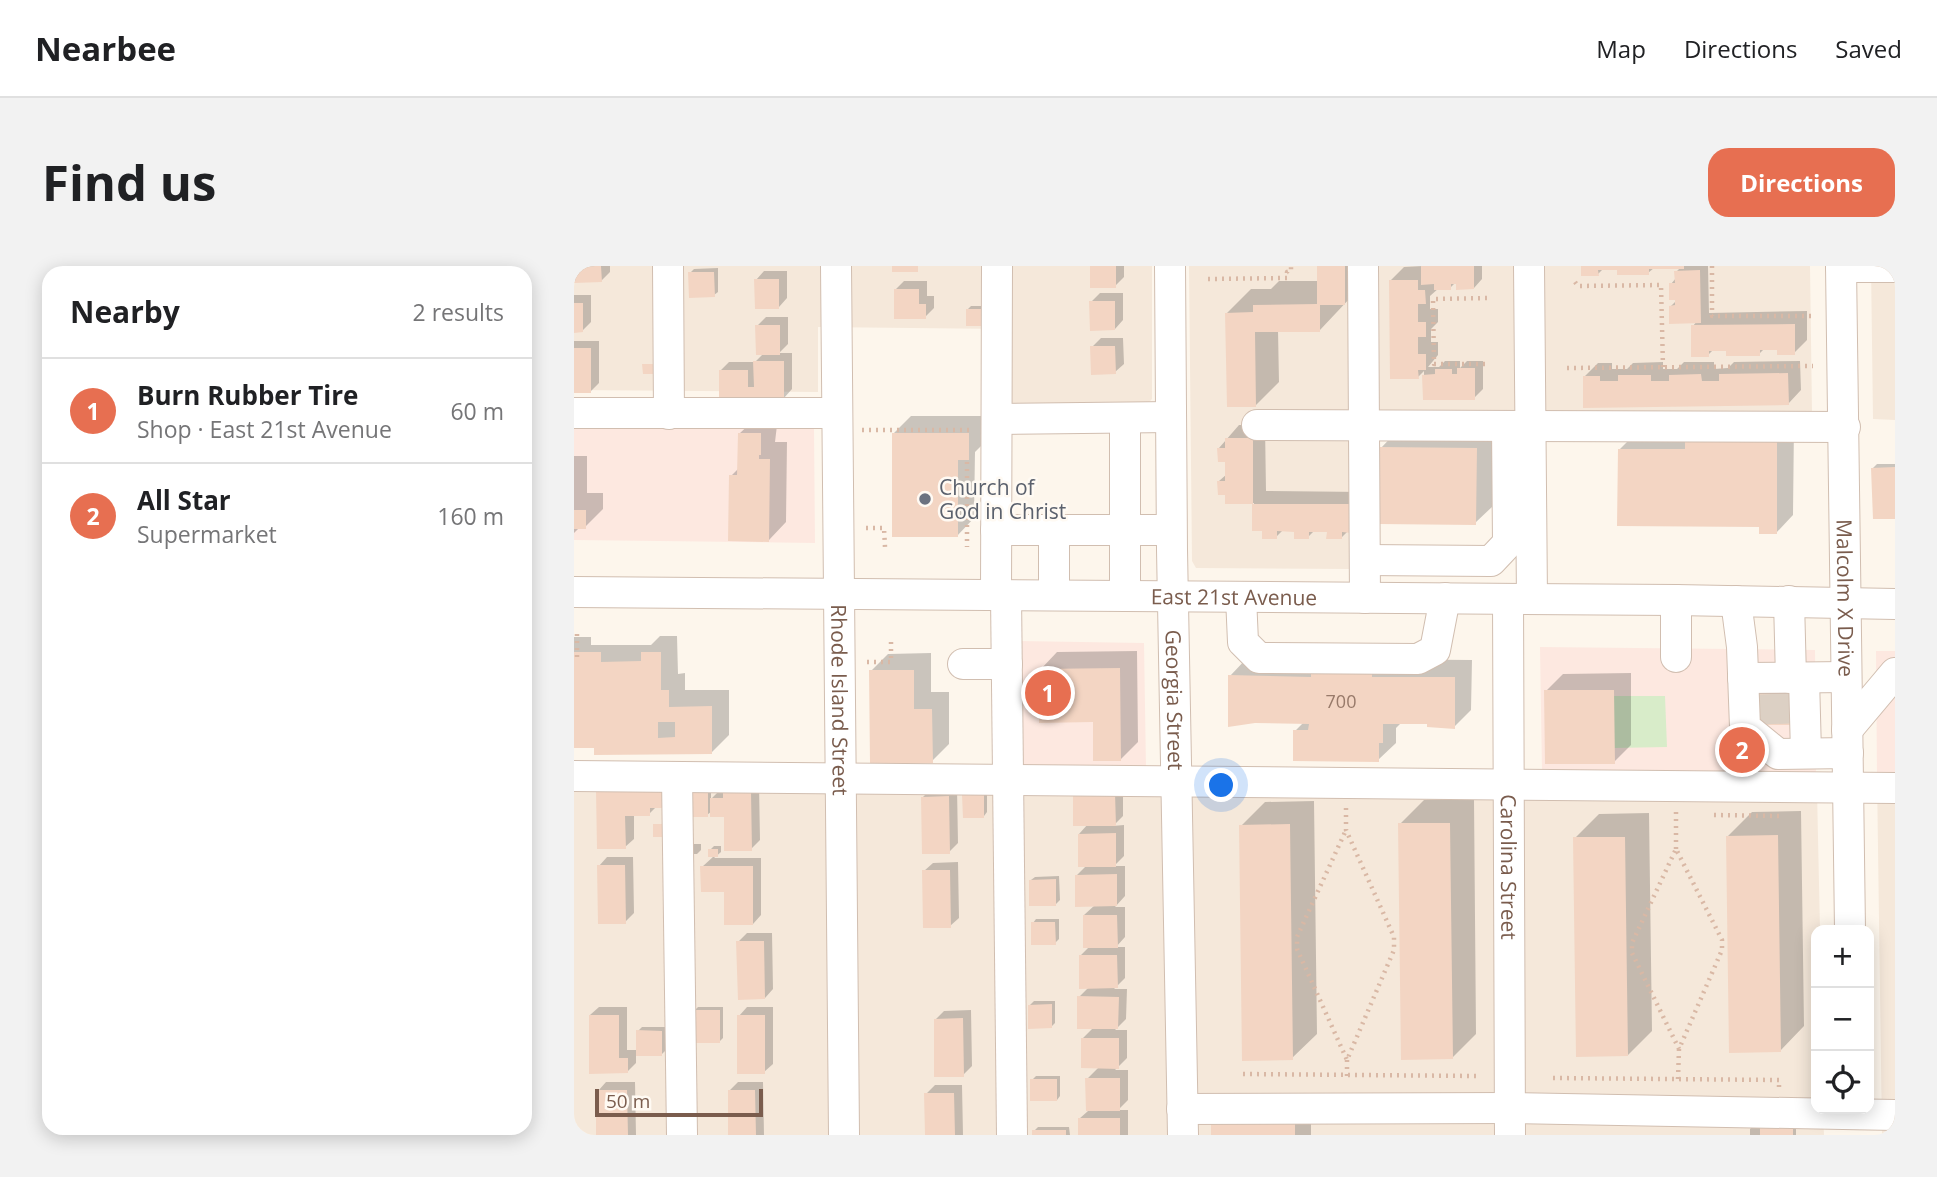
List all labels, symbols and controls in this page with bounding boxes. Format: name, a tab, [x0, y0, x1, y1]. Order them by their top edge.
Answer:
text: Nearbee	[35, 26, 176, 71]
text: Map	[1596, 32, 1646, 65]
text: Directions	[1684, 32, 1797, 65]
text: Saved	[1835, 32, 1902, 65]
button: Directions	[1708, 148, 1895, 217]
text: Find us	[42, 149, 216, 215]
text: Nearby	[70, 291, 180, 332]
text: 2 results	[413, 296, 504, 328]
text: Burn Rubber Tire	[137, 377, 358, 413]
text: 1	[86, 395, 100, 427]
text: 60 m	[450, 395, 504, 427]
text: Shop · East 21st Avenue	[137, 413, 392, 445]
place label: Church of God in Christ	[939, 473, 1066, 525]
text: All Star	[137, 482, 231, 518]
marker: Church of God in Christ	[917, 491, 933, 507]
text: 2	[86, 500, 100, 532]
text: 160 m	[437, 500, 504, 532]
text: Supermarket	[137, 518, 277, 550]
street label: Malcolm X Drive	[1830, 519, 1861, 677]
street label: East 21st Avenue	[1151, 582, 1317, 611]
street label: Rhode Island Street	[825, 604, 855, 796]
street label: Georgia Street	[1159, 629, 1190, 771]
pin: 1	[1025, 667, 1071, 719]
house number: 700	[1326, 689, 1356, 713]
pin: 2	[1719, 724, 1765, 776]
your location	[1204, 768, 1238, 802]
street label: Carolina Street	[1495, 794, 1523, 940]
map controls	[1811, 925, 1874, 1114]
button: +	[1811, 925, 1874, 988]
button: −	[1811, 988, 1874, 1051]
button: locate	[1811, 1051, 1874, 1114]
scale bar	[595, 1086, 763, 1118]
text: 50 m	[606, 1088, 650, 1114]

